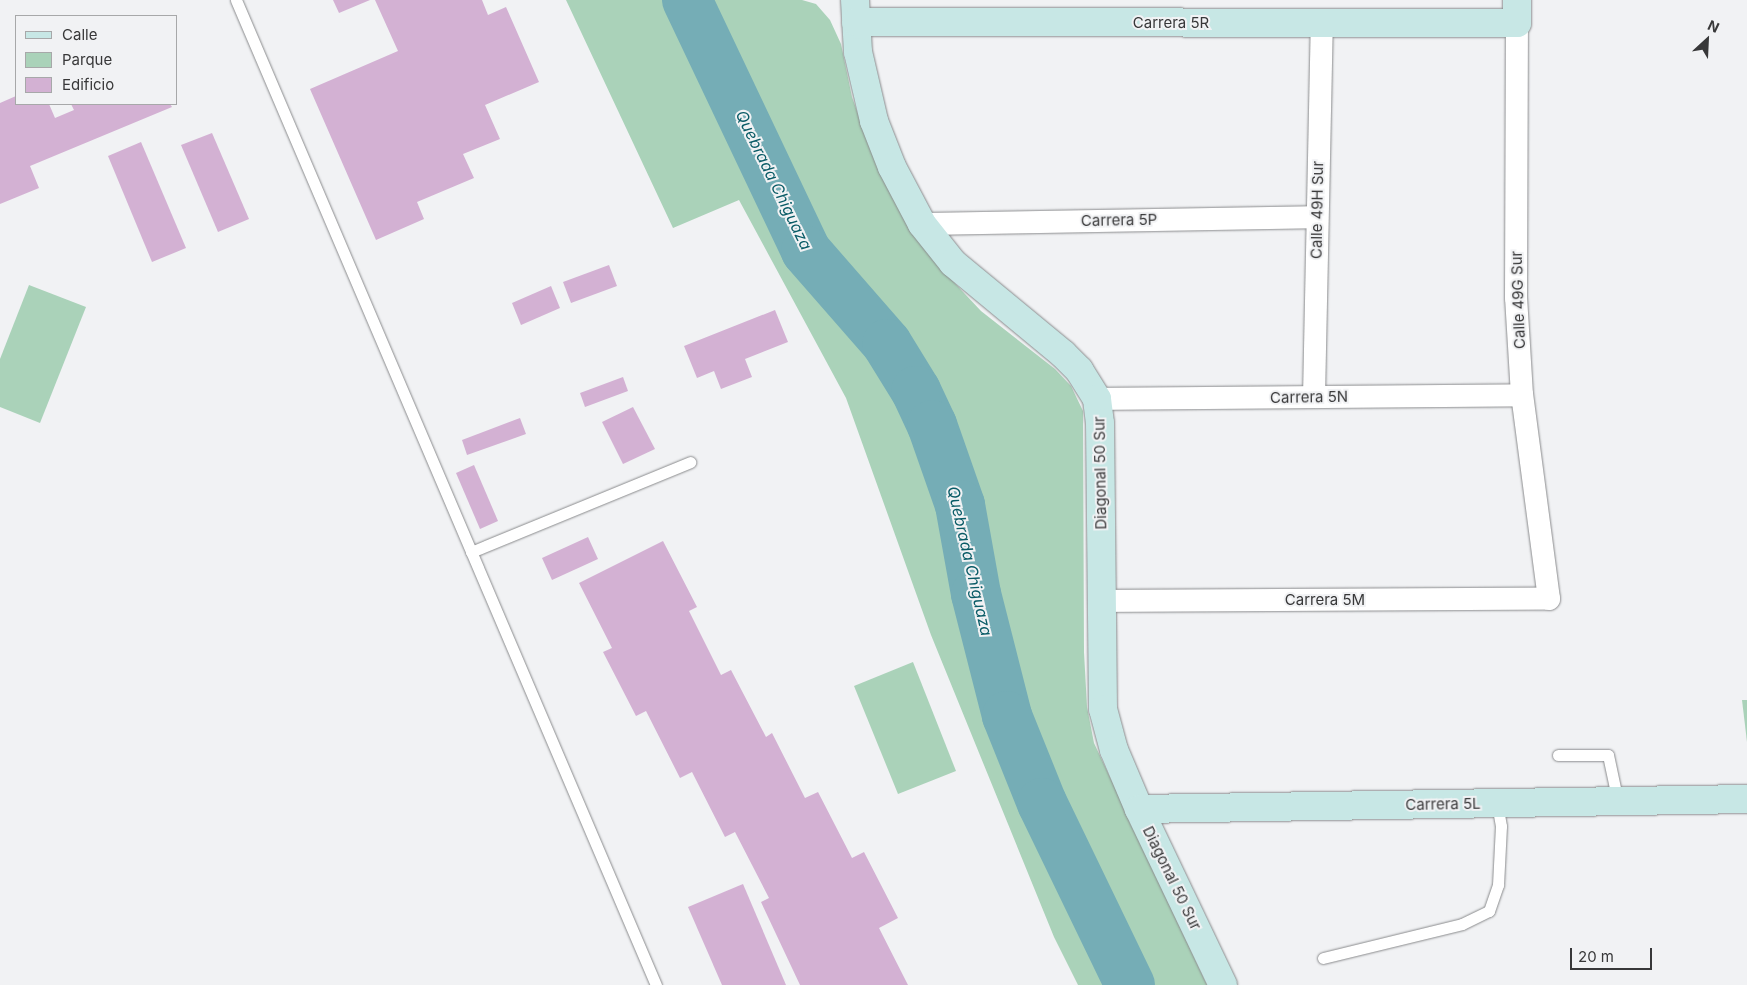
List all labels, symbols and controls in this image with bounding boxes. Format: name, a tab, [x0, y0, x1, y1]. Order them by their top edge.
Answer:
street label: Carrera 5R	[1133, 14, 1209, 32]
legend	[15, 15, 178, 105]
north arrow	[1682, 15, 1732, 65]
text: N	[1705, 16, 1722, 36]
text: Calle	[62, 25, 97, 44]
text: Parque	[62, 50, 112, 69]
text: Edificio	[62, 75, 114, 94]
water label: Quebrada Chiguaza	[732, 107, 816, 253]
street label: Calle 49H Sur	[1307, 161, 1327, 259]
street label: Carrera 5P	[1081, 210, 1157, 230]
street label: Calle 49G Sur	[1507, 251, 1529, 349]
street label: Carrera 5N	[1270, 387, 1348, 407]
street label: Diagonal 50 Sur	[1090, 416, 1110, 530]
water label: Quebrada Chiguaza	[943, 484, 997, 638]
street label: Carrera 5M	[1285, 591, 1365, 609]
street label: Carrera 5L	[1405, 794, 1481, 814]
street label: Diagonal 50 Sur	[1139, 823, 1205, 933]
scale bar	[1572, 938, 1654, 970]
text: 20 m	[1578, 947, 1614, 966]

